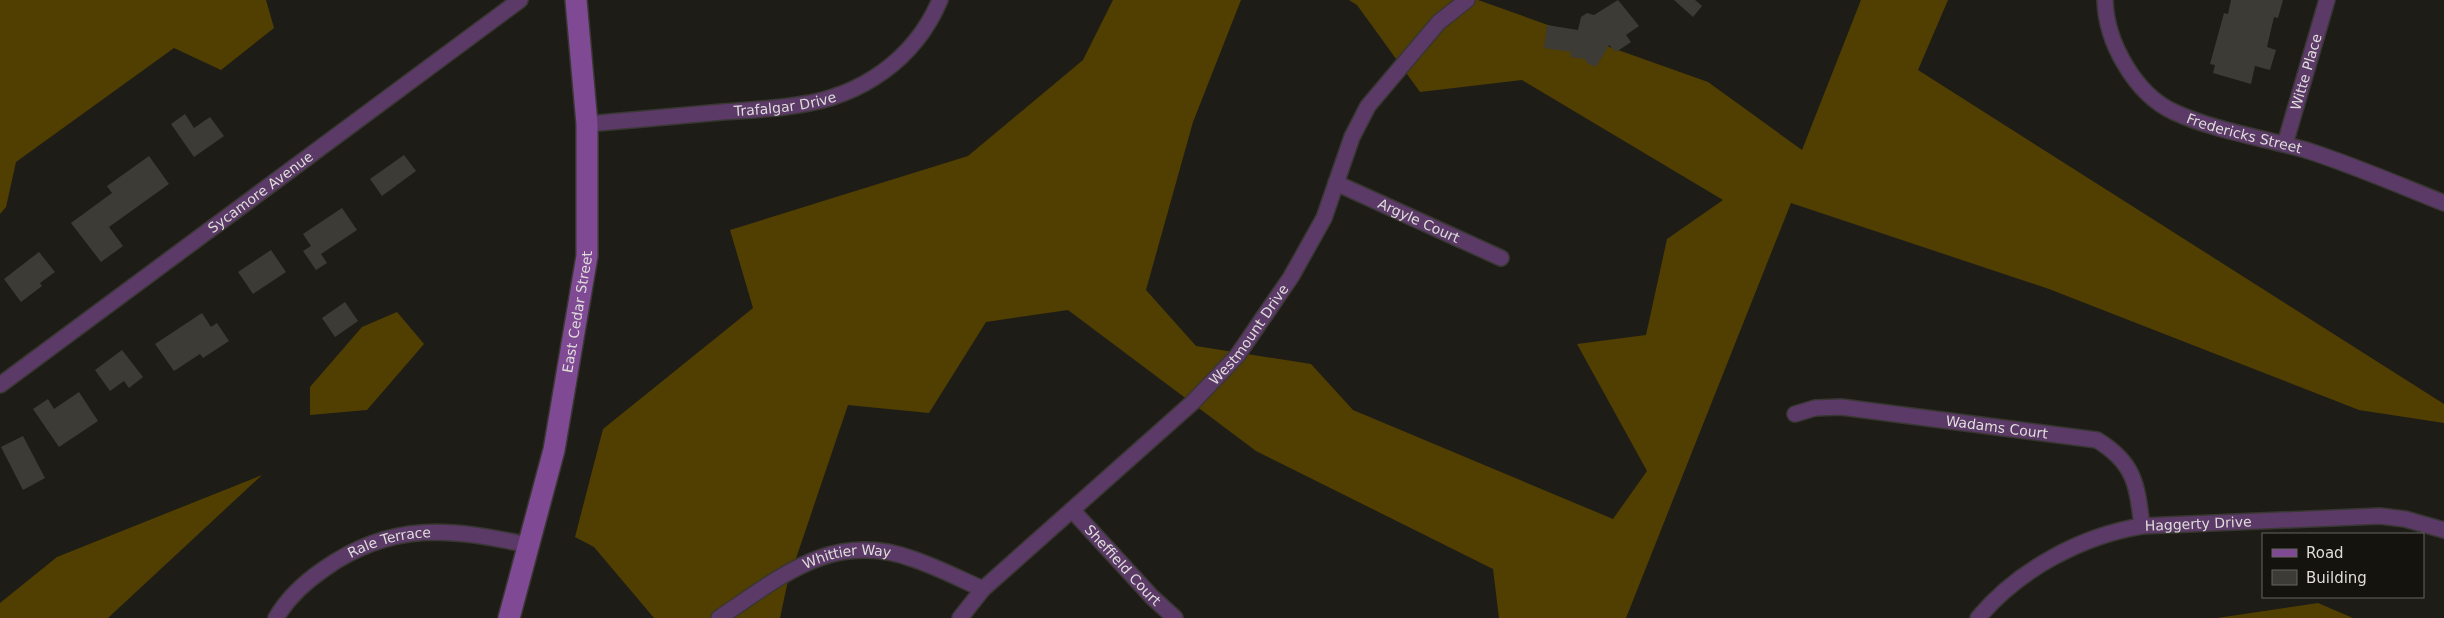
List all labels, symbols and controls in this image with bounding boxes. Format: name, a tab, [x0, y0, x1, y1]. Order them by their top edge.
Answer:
street label: Witte Place	[2287, 32, 2325, 112]
street label: Trafalgar Drive	[732, 88, 838, 119]
street label: Fredericks Street	[2184, 110, 2304, 157]
street label: Sycamore Avenue	[205, 148, 316, 236]
street label: Argyle Court	[1376, 195, 1463, 246]
street label: East Cedar Street	[559, 251, 595, 374]
street label: Westmount Drive	[1206, 281, 1292, 388]
street label: Wadams Court	[1945, 413, 2049, 442]
street label: Haggerty Drive	[2144, 513, 2252, 534]
street label: Sheffield Court	[1082, 521, 1164, 609]
street label: Rale Terrace	[345, 524, 431, 561]
legend	[2262, 533, 2424, 598]
street label: Whittier Way	[800, 542, 892, 572]
text: Road	[2306, 544, 2344, 562]
text: Building	[2306, 569, 2367, 587]

